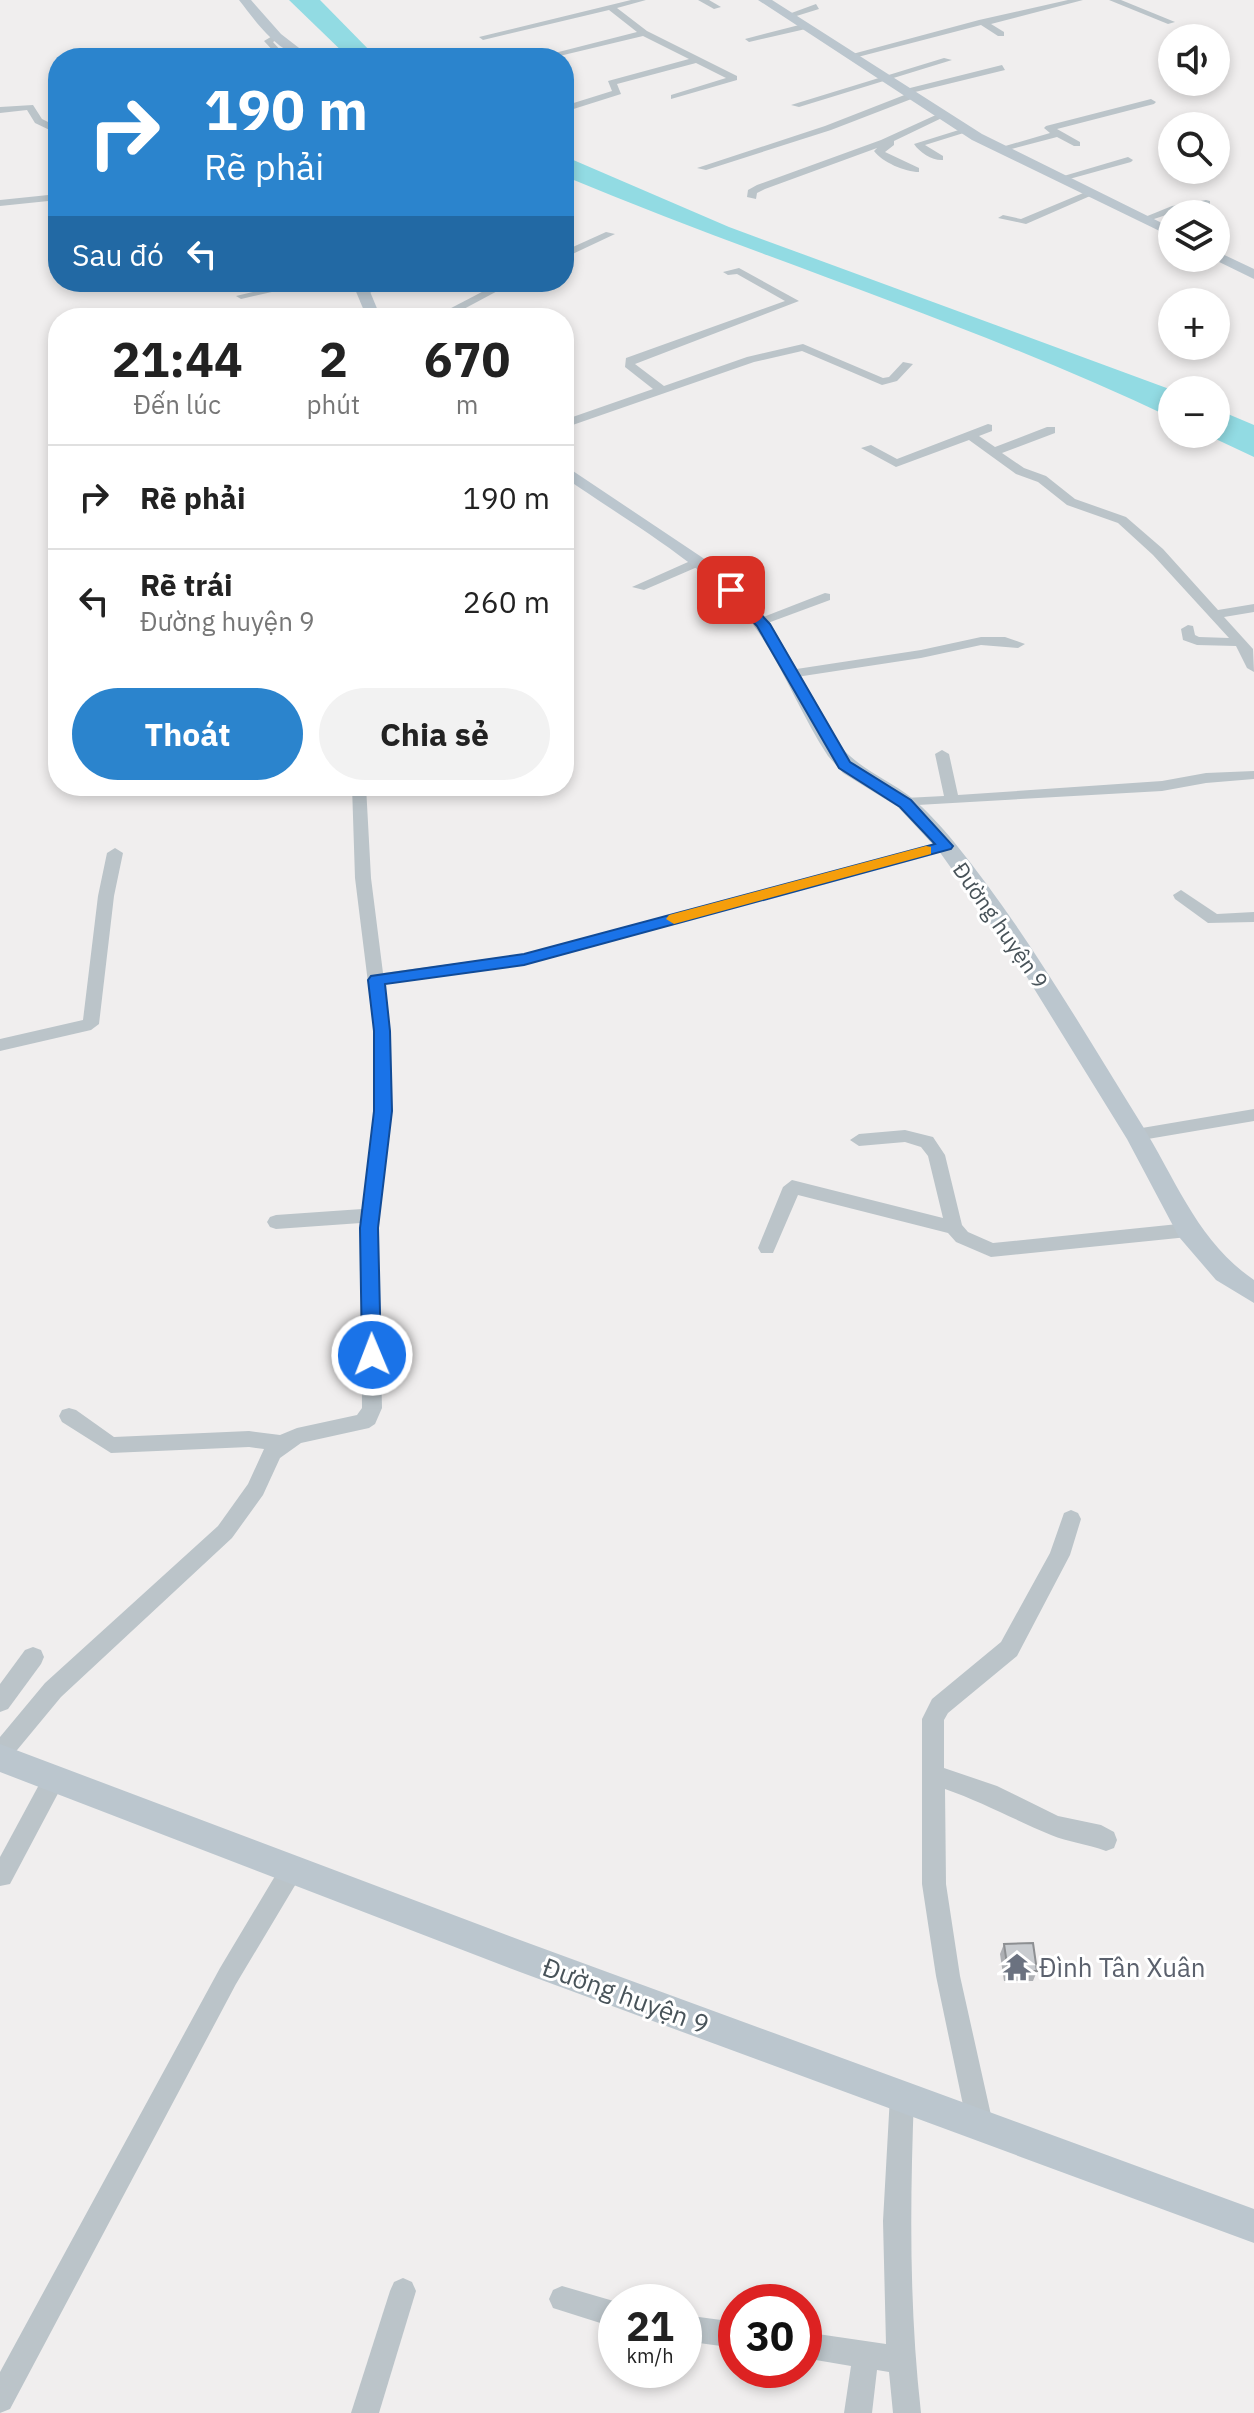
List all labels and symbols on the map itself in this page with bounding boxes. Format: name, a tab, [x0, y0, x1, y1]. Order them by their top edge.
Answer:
pin	[697, 556, 765, 624]
street label: Đường huyện 9	[947, 856, 1055, 994]
position arrow	[330, 1313, 414, 1397]
street label: Đường huyện 9	[538, 1949, 714, 2041]
place label: Đình Tân Xuân	[1039, 1950, 1206, 1984]
temple icon: Đình Tân Xuân	[1002, 1952, 1032, 1982]
speed limit sign: 30	[718, 2284, 822, 2388]

